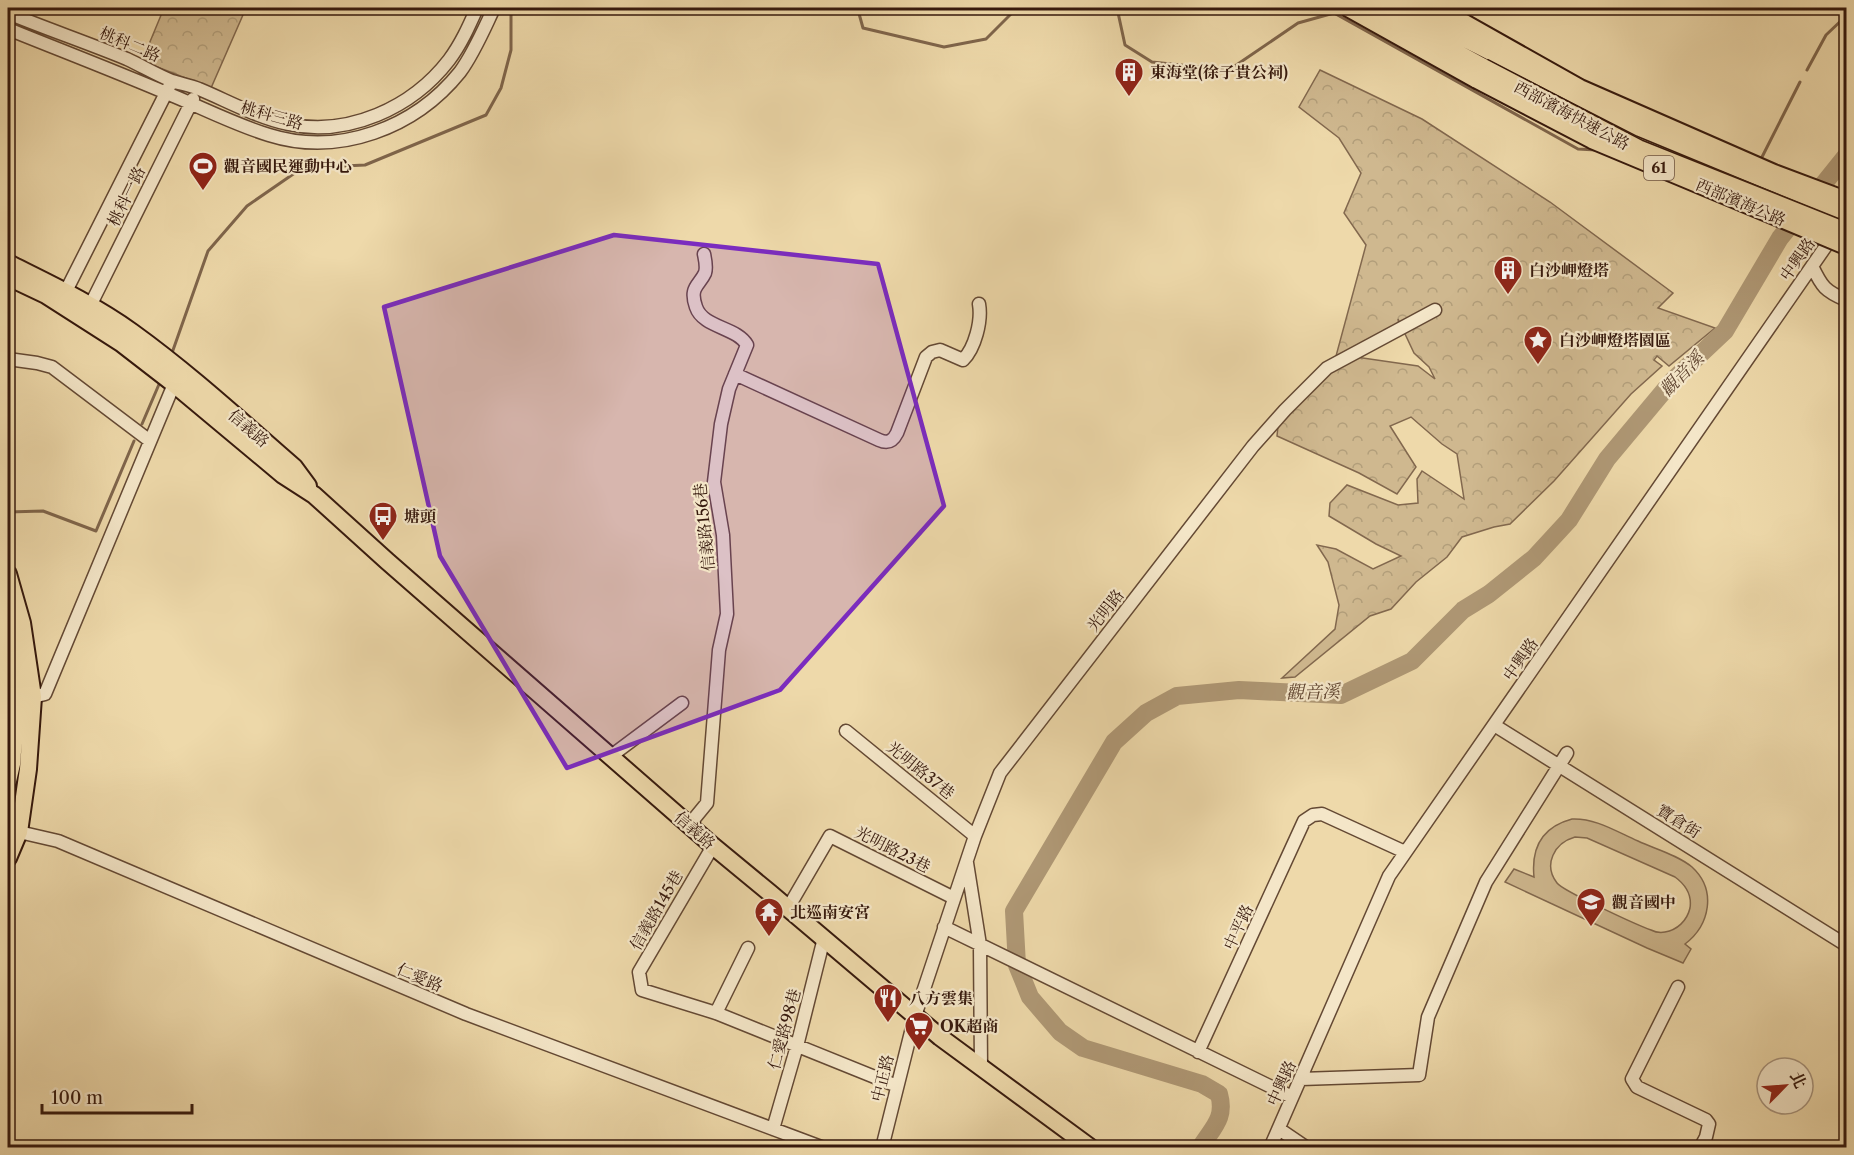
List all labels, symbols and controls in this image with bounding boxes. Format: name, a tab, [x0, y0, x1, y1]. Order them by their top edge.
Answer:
street label: 桃科二路	[97, 22, 163, 66]
building icon: 東海堂(徐子貴公祠)	[1113, 56, 1145, 98]
place label: 東海堂(徐子貴公祠)	[1150, 62, 1288, 82]
street label: 西部濱海快速公路	[1511, 76, 1633, 154]
street label: 桃科三路	[238, 97, 306, 133]
sports icon: 觀音國民運動中心	[187, 150, 219, 192]
place label: 觀音國民運動中心	[224, 156, 352, 176]
road number: 61	[1644, 156, 1674, 180]
street label: 桃科一路	[103, 163, 149, 229]
street label: 西部濱海公路	[1693, 174, 1789, 230]
street label: 中興路	[1775, 234, 1819, 284]
building icon: 白沙岬燈塔	[1492, 254, 1524, 296]
place label: 白沙岬燈塔	[1529, 260, 1609, 280]
place icon: 白沙岬燈塔園區	[1522, 324, 1554, 366]
place label: 白沙岬燈塔園區	[1559, 330, 1671, 350]
water label: 觀音溪	[1655, 345, 1710, 401]
street label: 信義路	[224, 405, 274, 451]
street label: 信義路156巷	[689, 482, 719, 572]
bus stop icon: 塘頭	[367, 500, 399, 542]
place label: 塘頭	[404, 506, 436, 526]
street label: 光明路	[1082, 585, 1128, 635]
street label: 中興路	[1498, 634, 1542, 684]
water label: 觀音溪	[1286, 680, 1342, 703]
street label: 光明路37巷	[883, 737, 959, 803]
street label: 寶倉街	[1653, 800, 1705, 842]
street label: 信義路	[670, 807, 720, 853]
street label: 光明路23巷	[852, 821, 934, 877]
street label: 信義路145巷	[625, 867, 687, 953]
school or university icon: 觀音國中	[1575, 886, 1607, 928]
place label: 觀音國中	[1612, 892, 1676, 912]
temple icon: 北巡南安宮	[753, 896, 785, 938]
street label: 中平路	[1219, 901, 1257, 953]
place label: 北巡南安宮	[790, 902, 870, 922]
street label: 仁愛路	[394, 958, 446, 996]
restaurant icon: 八方雲集	[872, 982, 904, 1024]
street label: 仁愛路98巷	[764, 986, 804, 1072]
place label: 八方雲集	[909, 988, 973, 1008]
supermarket icon: OK超商	[903, 1010, 935, 1052]
place label: OK超商	[940, 1016, 998, 1036]
street label: 中正路	[866, 1052, 898, 1104]
north arrow	[1755, 1056, 1815, 1116]
street label: 中興路	[1262, 1057, 1300, 1109]
text: 北	[1786, 1068, 1811, 1091]
scale bar	[42, 1077, 192, 1115]
text: 100 m	[51, 1087, 103, 1109]

